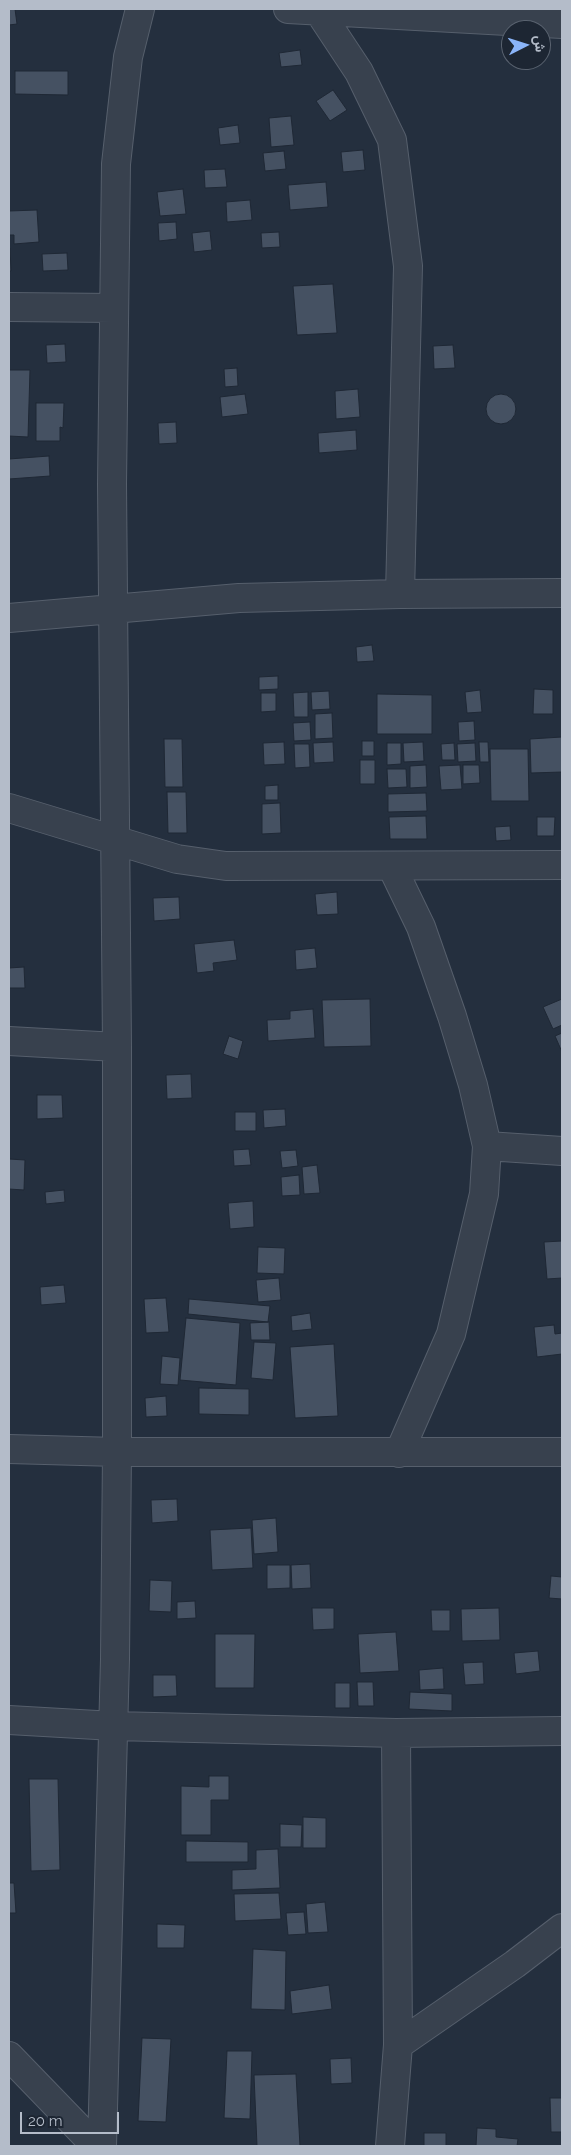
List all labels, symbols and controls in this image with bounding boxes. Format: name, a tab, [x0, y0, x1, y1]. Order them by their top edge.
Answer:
north arrow	[501, 20, 551, 70]
text: ش	[531, 35, 549, 53]
scale bar	[22, 2102, 121, 2134]
text: 20 m	[28, 2112, 63, 2130]

